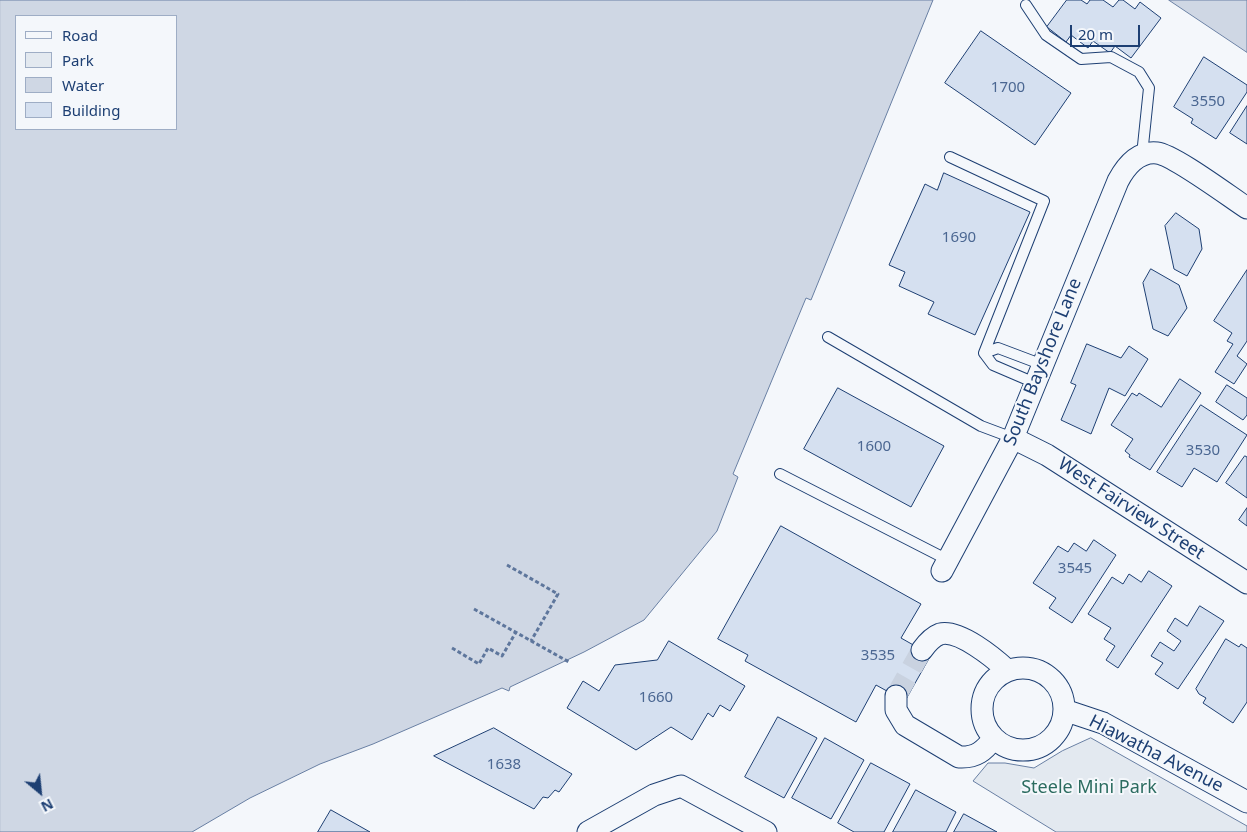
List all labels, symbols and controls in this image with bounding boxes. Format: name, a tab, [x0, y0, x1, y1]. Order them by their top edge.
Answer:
legend	[15, 15, 178, 130]
scale bar	[1072, 15, 1142, 47]
text: 20 m	[1078, 24, 1113, 44]
text: Road	[62, 25, 98, 45]
text: Park	[62, 50, 94, 70]
text: Water	[62, 75, 104, 95]
house number: 1700	[991, 79, 1025, 97]
house number: 3550	[1191, 93, 1225, 111]
text: Building	[62, 100, 120, 120]
house number: 1690	[942, 229, 976, 247]
street label: South Bayshore Lane	[1000, 275, 1086, 449]
house number: 1600	[857, 438, 891, 456]
house number: 3530	[1186, 442, 1220, 460]
street label: West Fairview Street	[1054, 454, 1208, 564]
house number: 3545	[1058, 560, 1092, 578]
house number: 3535	[861, 647, 895, 665]
house number: 1660	[639, 689, 673, 707]
street label: Hiawatha Avenue	[1085, 711, 1227, 797]
house number: 1638	[487, 756, 521, 774]
north arrow	[15, 767, 65, 817]
park label: Steele Mini Park	[1021, 777, 1157, 799]
text: N	[38, 795, 57, 817]

